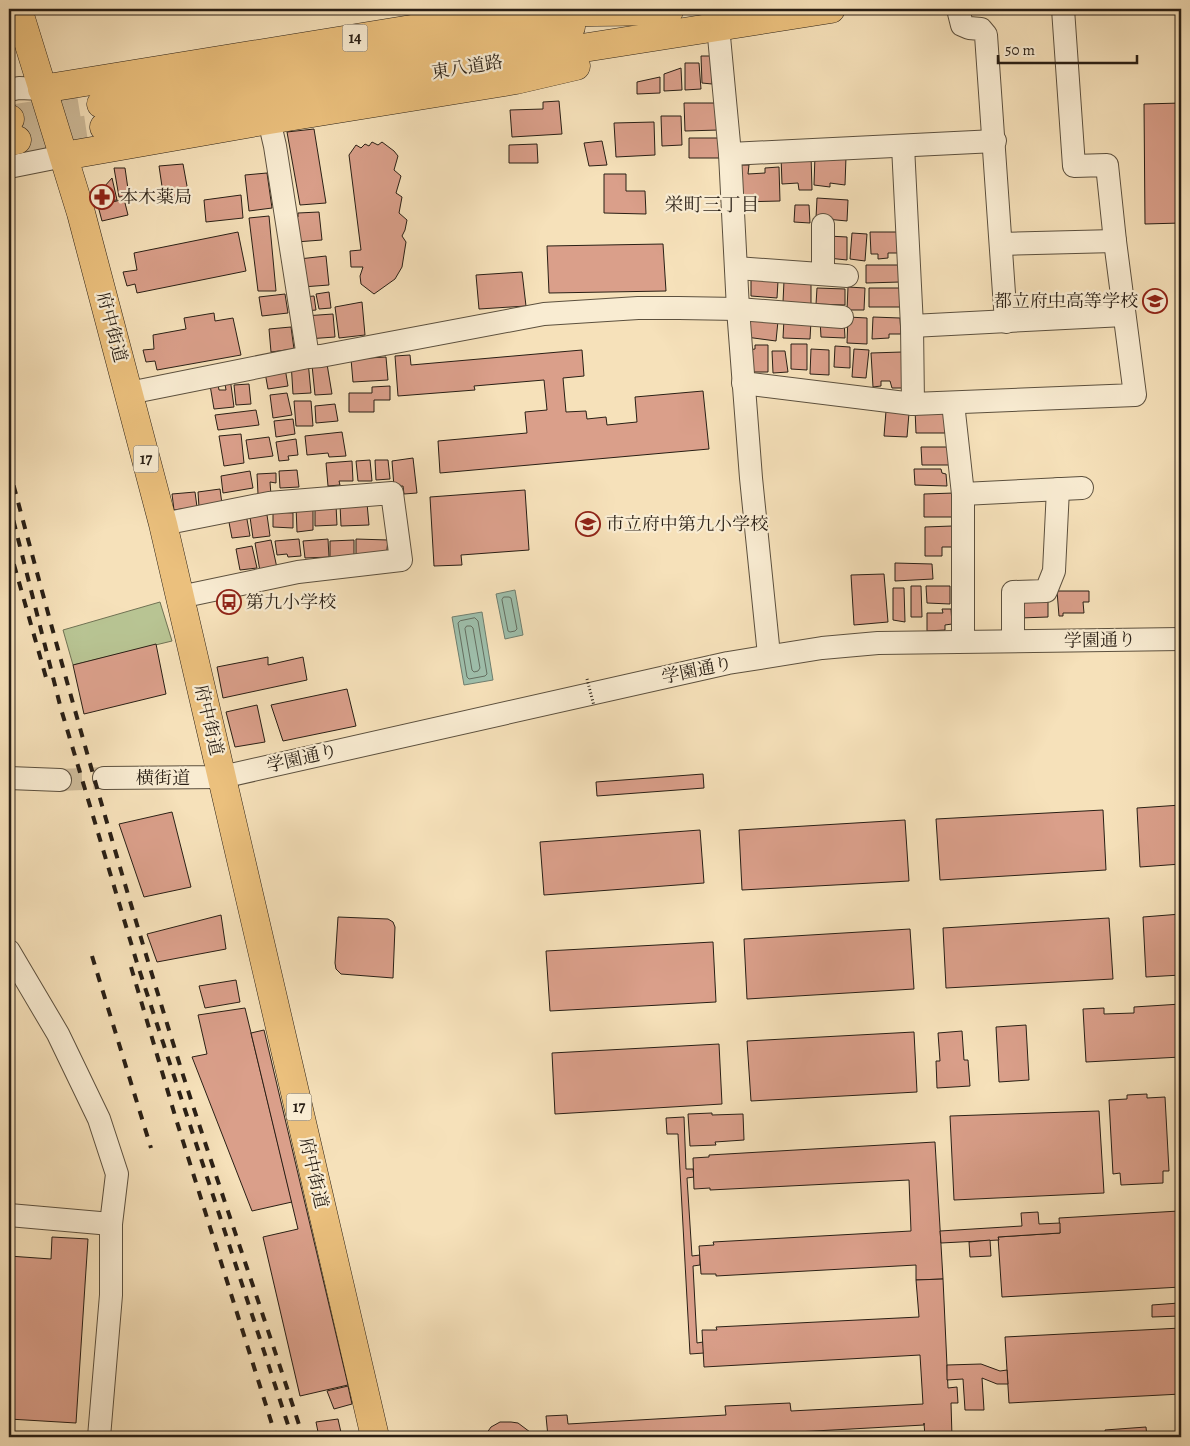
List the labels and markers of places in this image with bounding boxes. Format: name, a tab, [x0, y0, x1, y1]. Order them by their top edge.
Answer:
pharmacy icon: 本木薬局	[89, 184, 115, 210]
place label: 本木薬局	[120, 185, 192, 209]
school or university icon: 都立府中高等学校	[1142, 288, 1168, 314]
place label: 都立府中高等学校	[994, 289, 1138, 313]
school or university icon: 市立府中第九小学校	[575, 511, 601, 537]
place label: 市立府中第九小学校	[606, 512, 768, 536]
bus stop icon: 第九小学校	[216, 589, 242, 615]
place label: 第九小学校	[246, 590, 336, 614]

